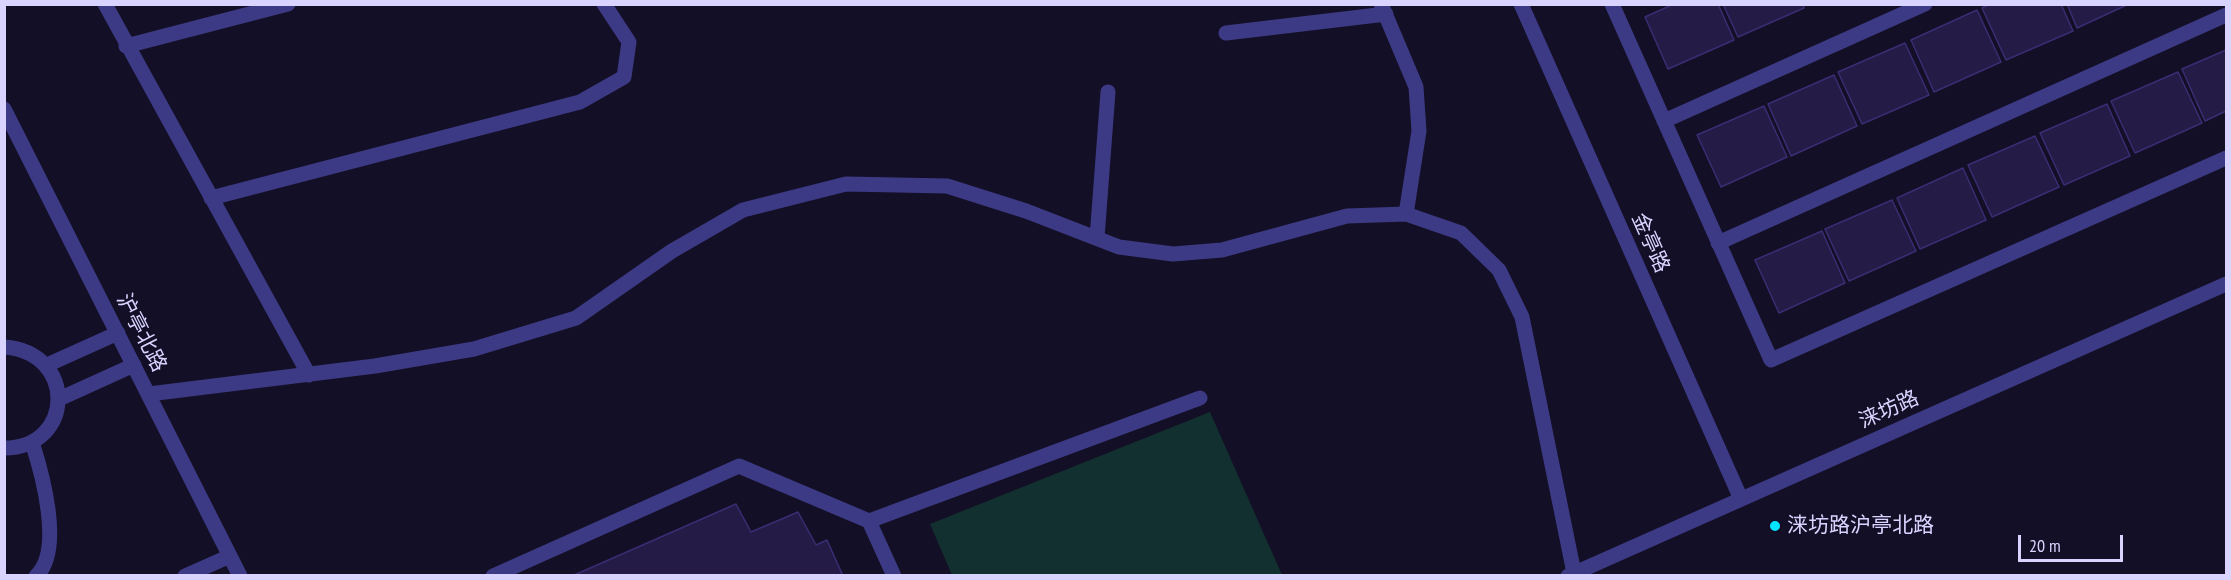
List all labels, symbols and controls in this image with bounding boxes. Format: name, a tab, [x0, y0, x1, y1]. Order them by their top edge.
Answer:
street label: 金亭路	[1626, 209, 1674, 277]
street label: 沪亭北路	[111, 290, 171, 376]
street label: 涞坊路	[1855, 386, 1923, 434]
place label: 涞坊路沪亭北路	[1787, 513, 1934, 539]
marker: 涞坊路沪亭北路	[1768, 519, 1782, 533]
scale bar	[2021, 523, 2126, 561]
text: 20 m	[2029, 534, 2061, 557]

